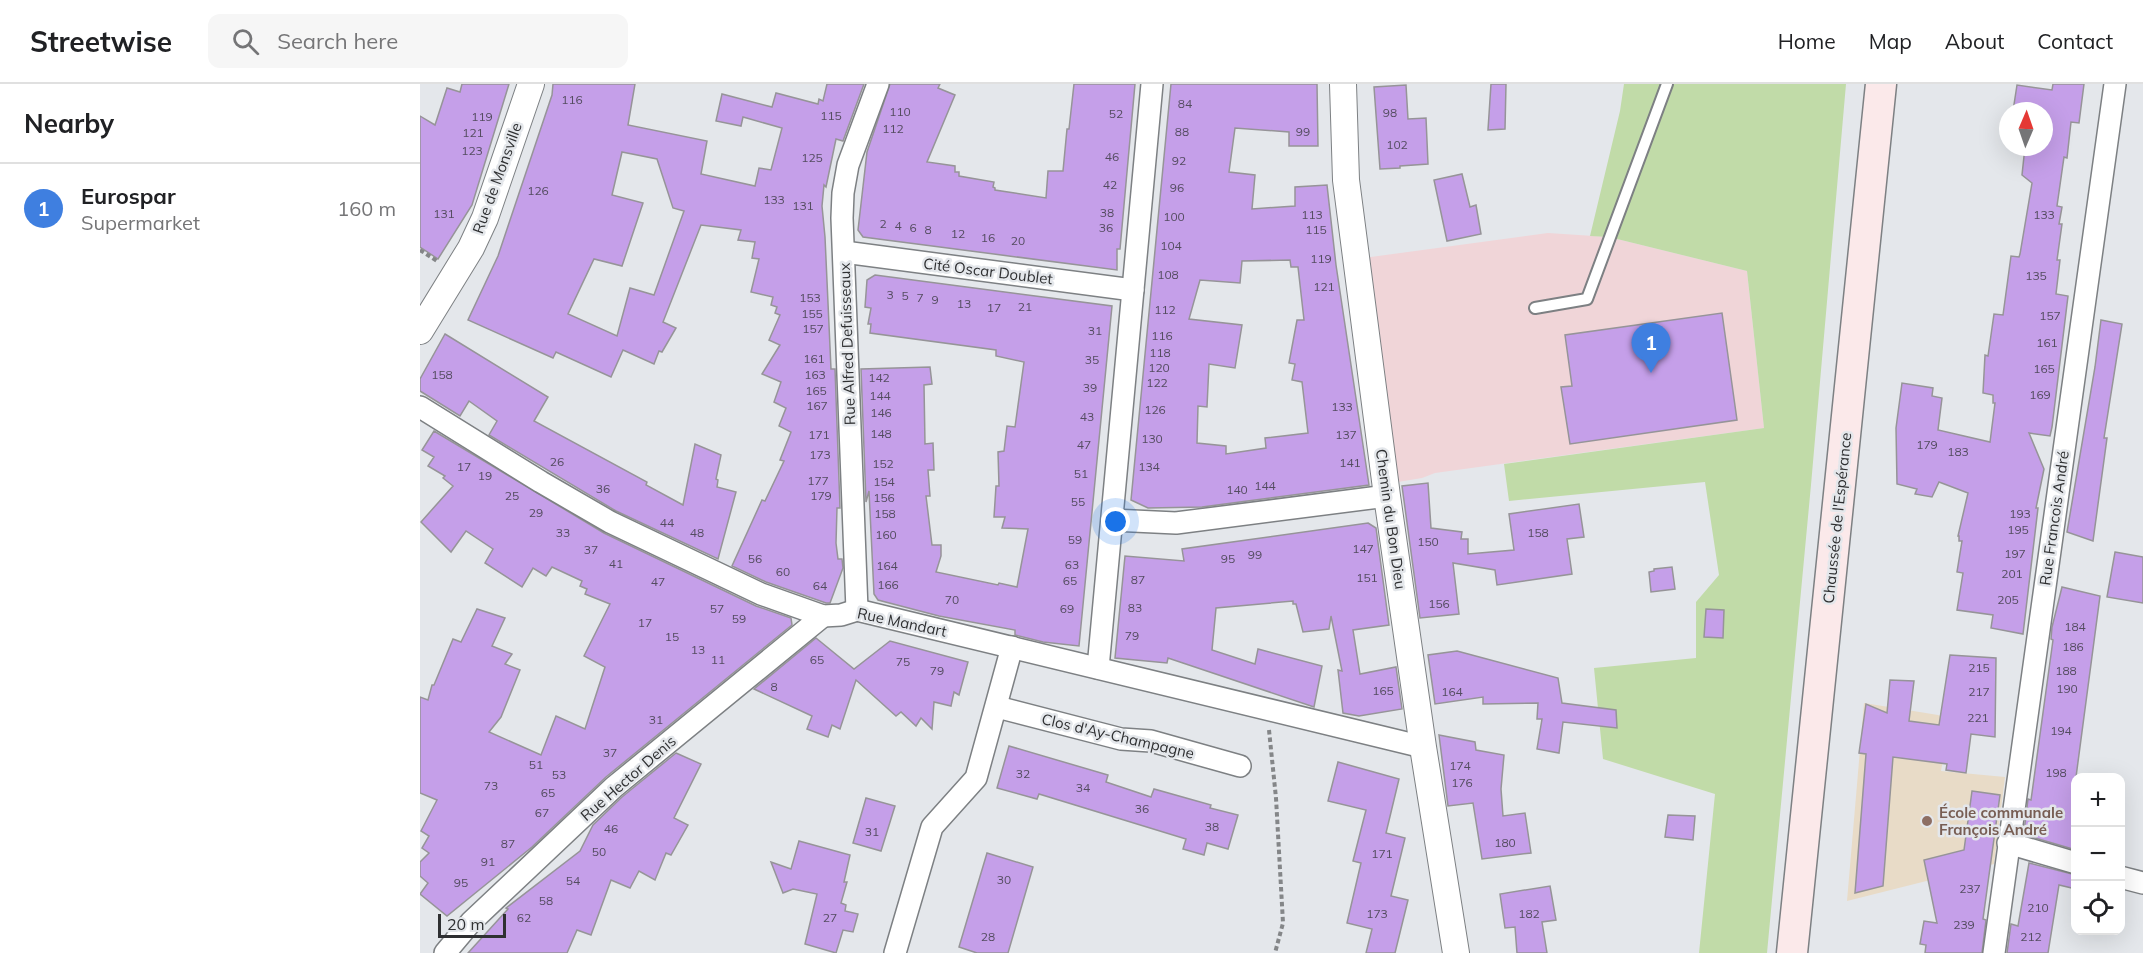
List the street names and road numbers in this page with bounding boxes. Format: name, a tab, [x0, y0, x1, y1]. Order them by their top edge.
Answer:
street label: Rue de Monsville	[468, 120, 526, 236]
street label: Cité Oscar Doublet	[922, 254, 1054, 288]
street label: Rue Alfred Defuisseaux	[835, 262, 859, 426]
street label: Chaussée de l'Espérance	[1819, 432, 1855, 604]
street label: Chemin du Bon Dieu	[1372, 448, 1410, 590]
street label: Rue Francois André	[2035, 450, 2073, 586]
street label: Rue Mandart	[856, 603, 948, 641]
street label: Clos d'Ay-Champagne	[1040, 709, 1196, 763]
street label: Rue Hector Denis	[576, 731, 680, 825]

